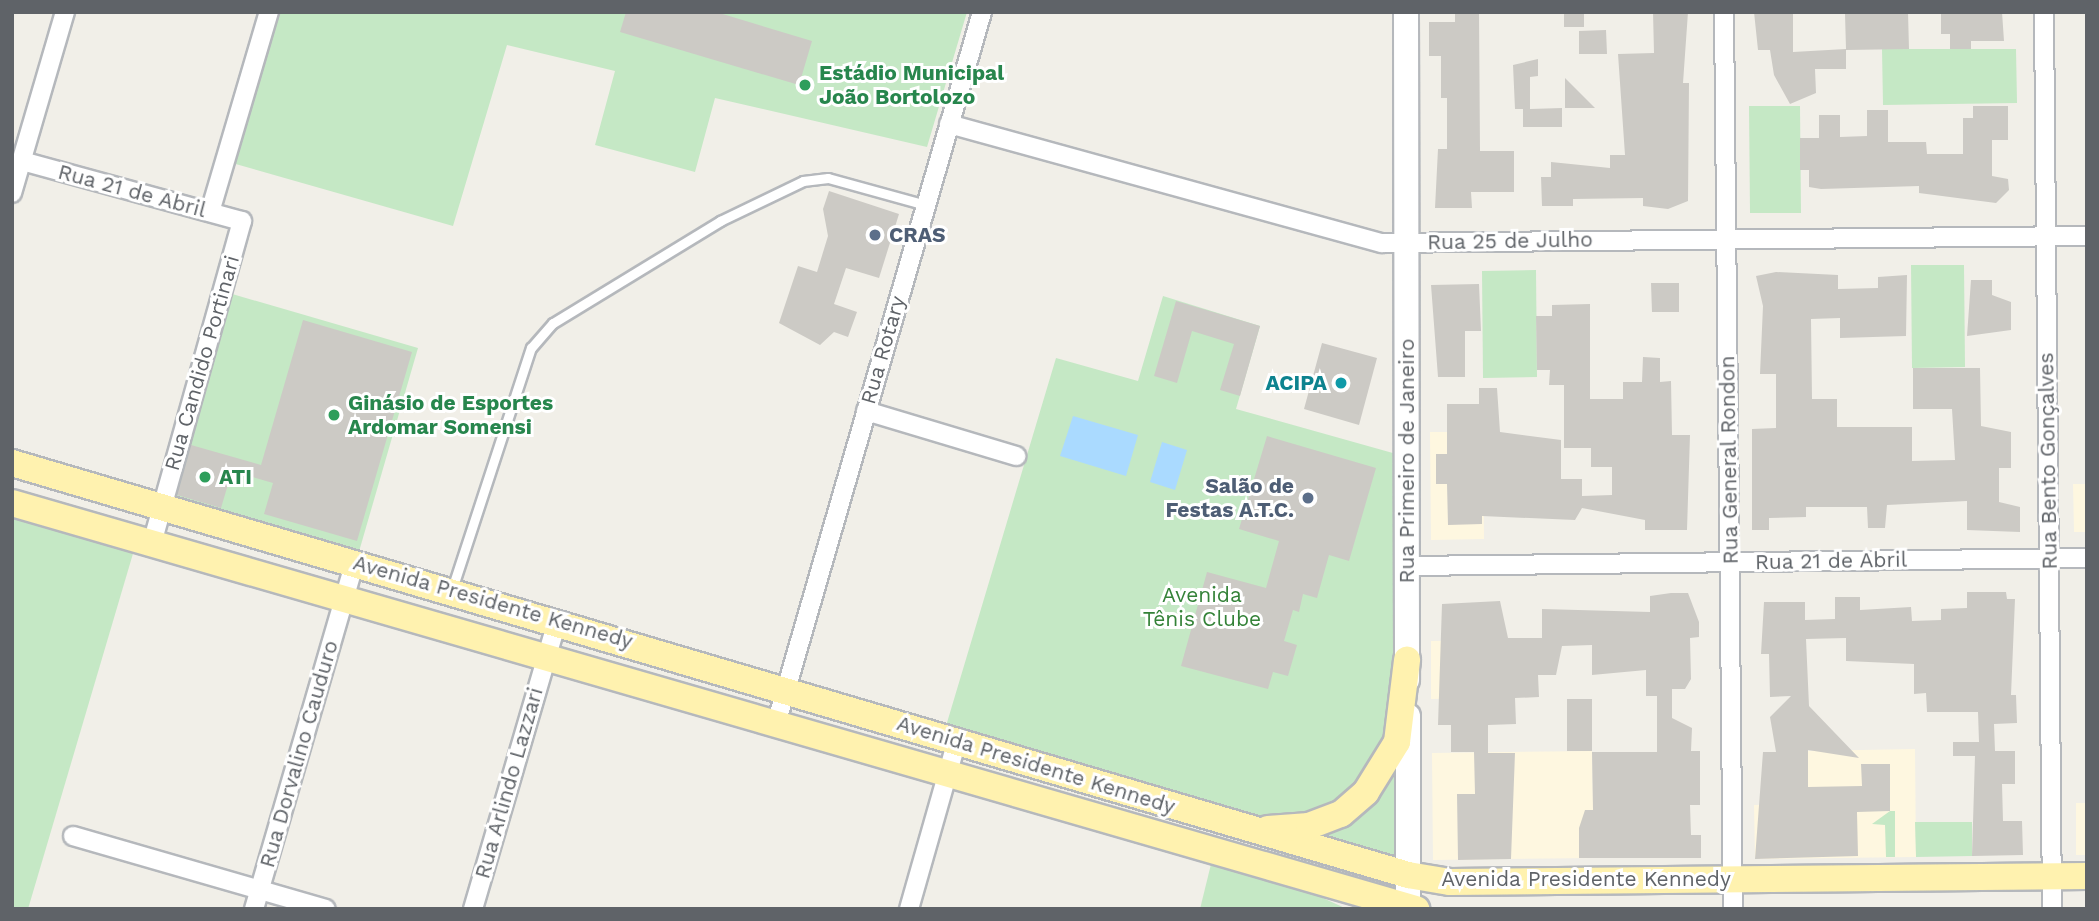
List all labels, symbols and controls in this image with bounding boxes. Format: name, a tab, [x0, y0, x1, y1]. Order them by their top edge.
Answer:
place label: Estádio Municipal João Bortolozo	[819, 60, 1004, 110]
marker: Estádio Municipal João Bortolozo	[797, 77, 813, 93]
street label: Rua 21 de Abril	[55, 159, 209, 223]
place label: CRAS	[889, 222, 945, 248]
marker: CRAS	[867, 227, 883, 243]
street label: Rua 25 de Julho	[1427, 227, 1593, 255]
street label: Rua Candido Portinari	[159, 252, 245, 474]
street label: Rua Rotary	[855, 293, 911, 407]
street label: Rua Primeiro de Janeiro	[1394, 338, 1420, 584]
street label: Rua Bento Gonçalves	[2034, 352, 2062, 570]
street label: Rua General Rondon	[1715, 355, 1743, 565]
place label: ACIPA	[1265, 370, 1327, 396]
marker: ACIPA	[1333, 375, 1349, 391]
place label: Ginásio de Esportes Ardomar Somensi	[348, 390, 553, 440]
marker: Ginásio de Esportes Ardomar Somensi	[326, 407, 342, 423]
place label: ATI	[219, 464, 252, 490]
marker: ATI	[197, 469, 213, 485]
place label: Salão de Festas A.T.C.	[1165, 473, 1294, 523]
marker: Salão de Festas A.T.C.	[1300, 490, 1316, 506]
street label: Rua 21 de Abril	[1754, 547, 1908, 575]
street label: Avenida Presidente Kennedy	[350, 550, 636, 654]
park label: Avenida Tênis Clube	[1143, 582, 1261, 632]
street label: Rua Dorvalino Cauduro	[254, 637, 344, 871]
street label: Rua Arlindo Lazzari	[469, 684, 549, 882]
street label: Avenida Presidente Kennedy	[894, 711, 1178, 819]
street label: Avenida Presidente Kennedy	[1441, 866, 1731, 892]

